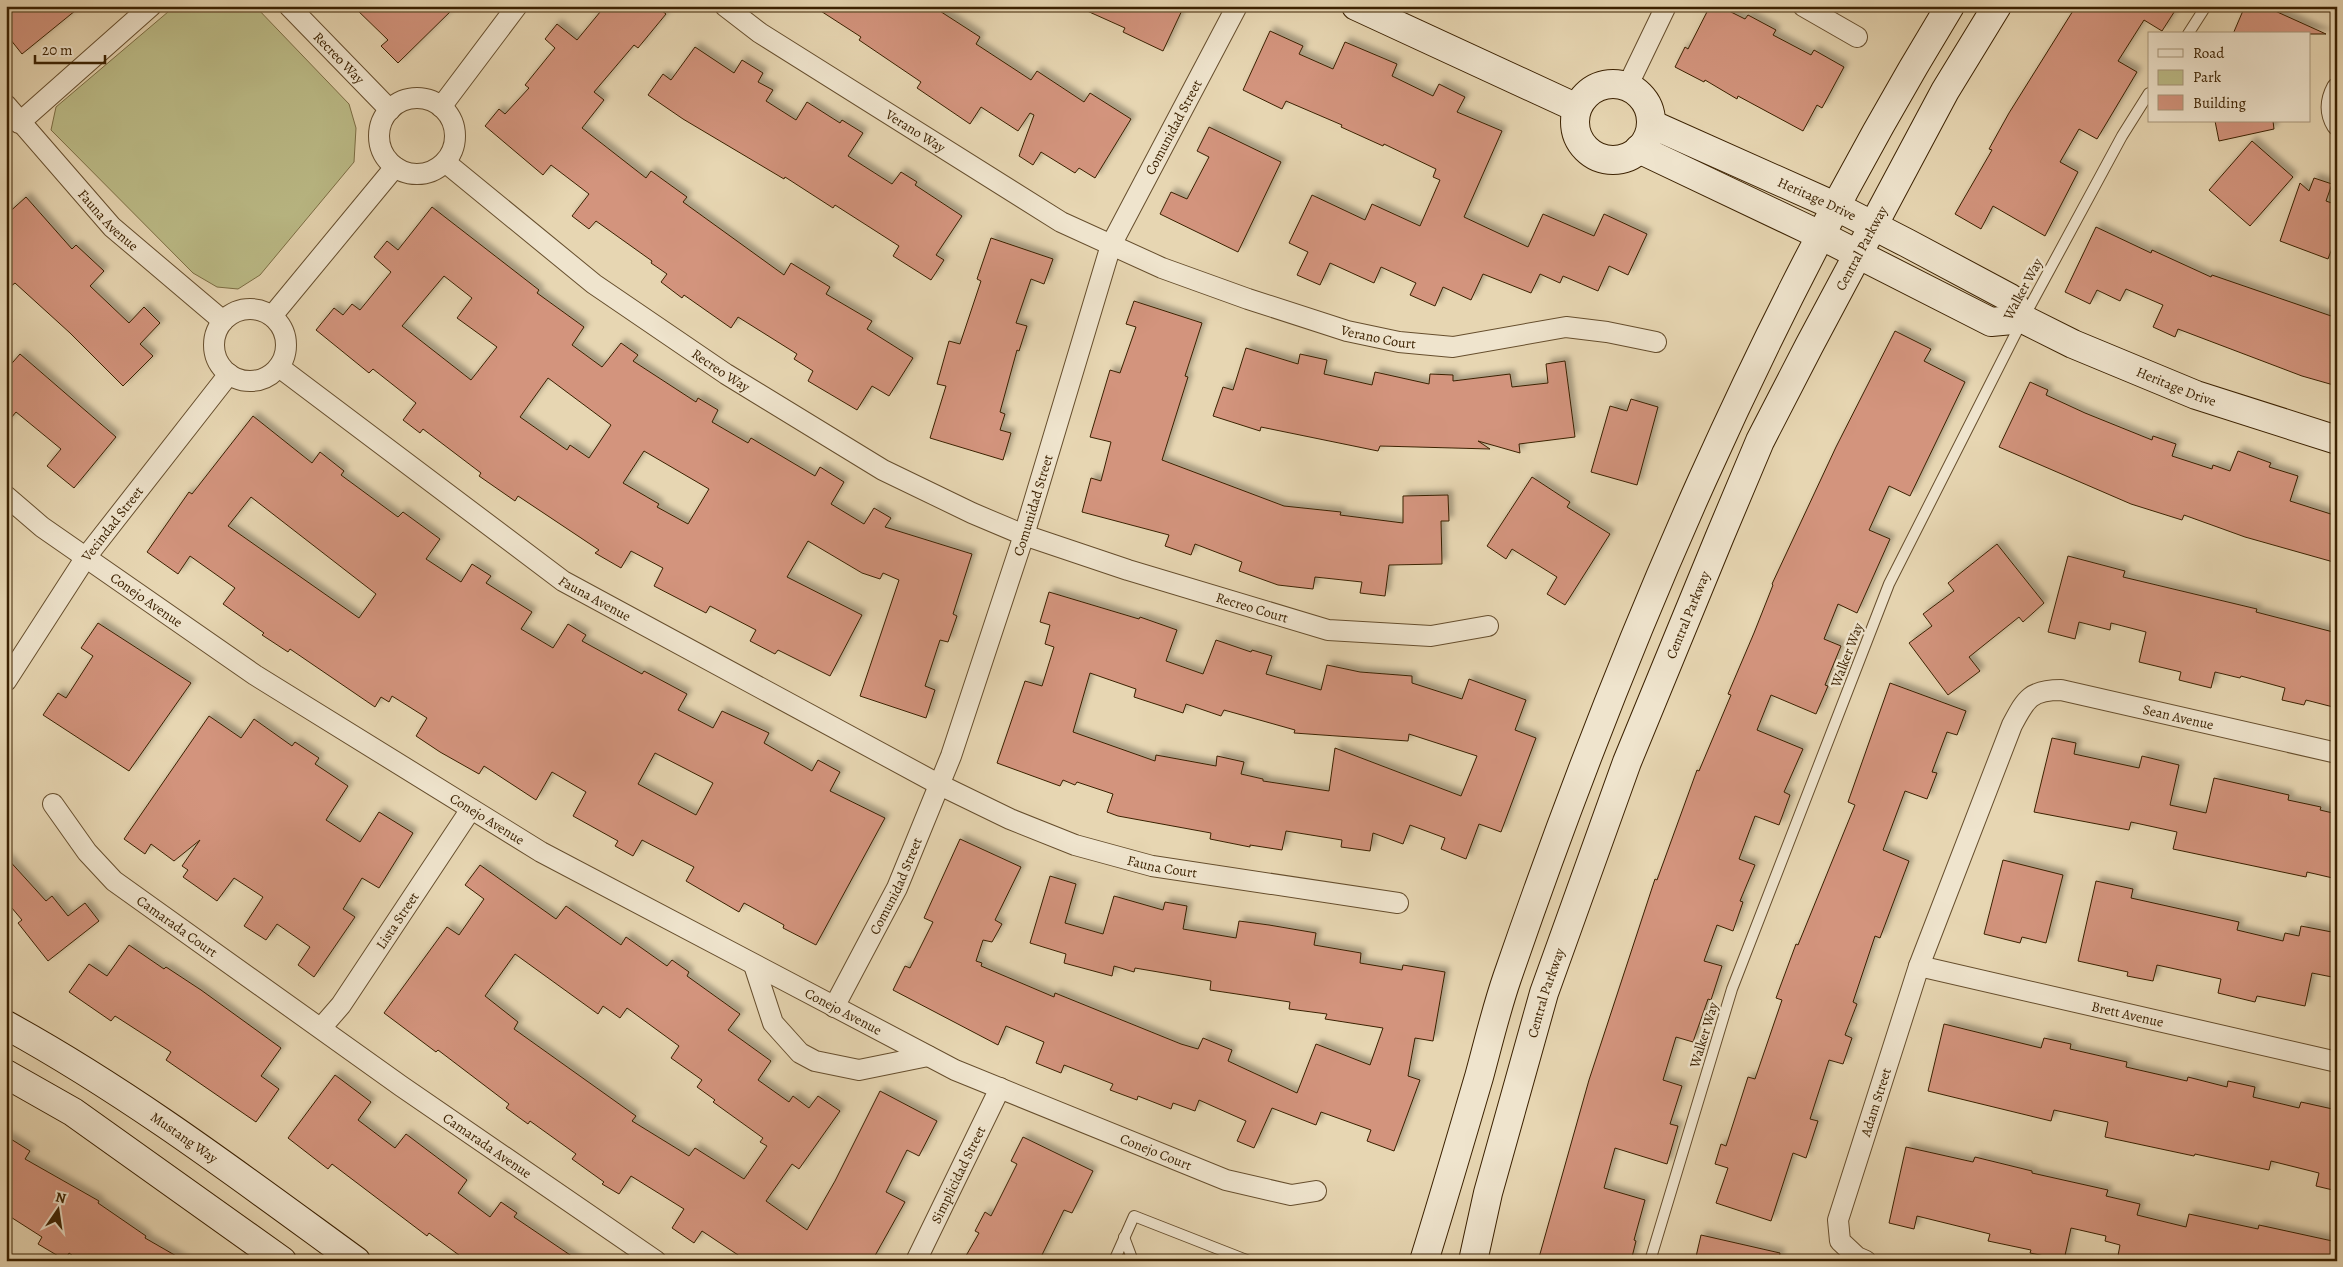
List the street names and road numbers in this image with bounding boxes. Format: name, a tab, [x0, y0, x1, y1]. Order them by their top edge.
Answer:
street label: Recreo Way	[309, 27, 370, 89]
street label: Comunidad Street	[1140, 76, 1206, 178]
street label: Verano Way	[881, 104, 950, 157]
street label: Heritage Drive	[1775, 172, 1860, 225]
street label: Fauna Avenue	[74, 185, 143, 255]
street label: Central Parkway	[1831, 202, 1892, 294]
street label: Walker Way	[1998, 254, 2048, 324]
street label: Verano Court	[1337, 320, 1417, 353]
street label: Recreo Way	[688, 344, 754, 396]
street label: Heritage Drive	[2133, 362, 2219, 410]
street label: Comunidad Street	[1008, 452, 1057, 558]
street label: Vecindad Street	[76, 482, 148, 566]
street label: Central Parkway	[1661, 567, 1714, 662]
street label: Conejo Avenue	[107, 568, 187, 632]
street label: Fauna Avenue	[555, 571, 634, 626]
street label: Recreo Court	[1214, 587, 1291, 627]
street label: Walker Way	[1826, 619, 1868, 691]
street label: Sean Avenue	[2141, 700, 2216, 734]
street label: Conejo Avenue	[446, 788, 528, 849]
street label: Comunidad Street	[865, 834, 926, 938]
street label: Fauna Court	[1125, 850, 1199, 882]
street label: Lista Street	[371, 888, 423, 953]
street label: Camarada Court	[133, 891, 222, 962]
street label: Central Parkway	[1522, 944, 1569, 1040]
street label: Conejo Avenue	[802, 983, 885, 1039]
street label: Brett Avenue	[2090, 996, 2166, 1031]
street label: Walker Way	[1685, 999, 1723, 1071]
street label: Adam Street	[1855, 1065, 1896, 1140]
street label: Mustang Way	[147, 1107, 223, 1168]
street label: Camarada Avenue	[439, 1108, 536, 1183]
street label: Simplicidad Street	[926, 1122, 990, 1227]
street label: Conejo Court	[1117, 1129, 1195, 1175]

